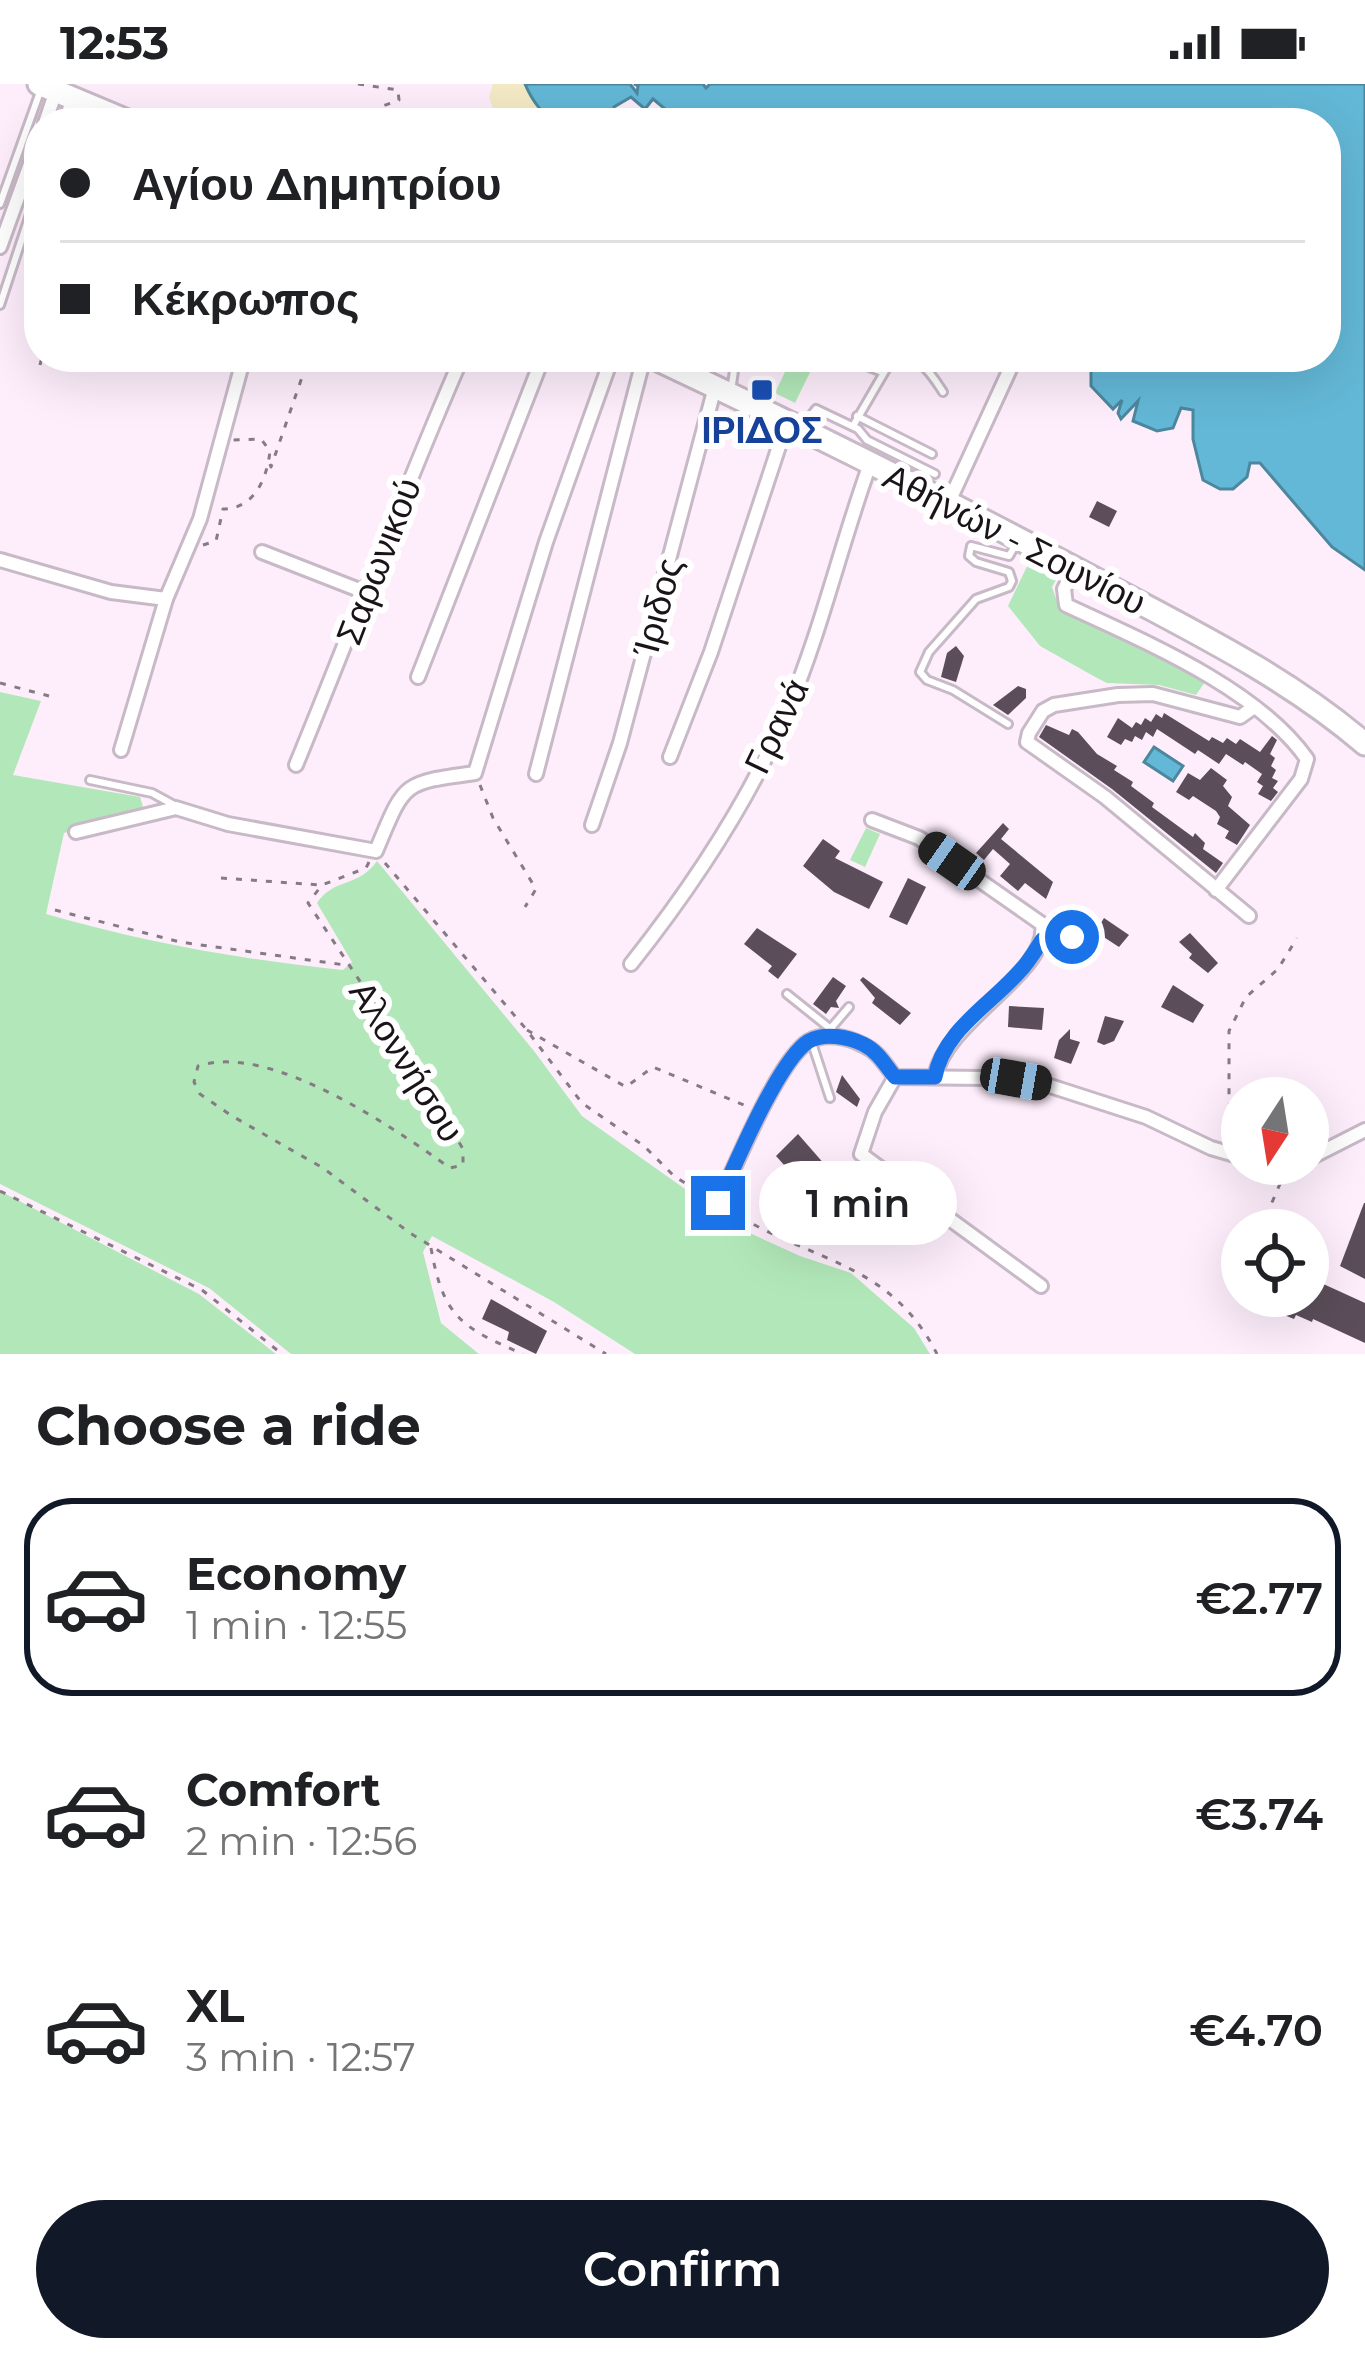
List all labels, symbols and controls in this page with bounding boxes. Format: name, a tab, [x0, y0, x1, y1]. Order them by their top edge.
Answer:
text: 12:53	[60, 15, 169, 70]
text: Αγίου Δημητρίου	[132, 156, 501, 211]
text: Κέκρωπος	[132, 271, 359, 326]
marker: ΙΡΙΔΟΣ	[749, 377, 775, 403]
place label: ΙΡΙΔΟΣ	[701, 408, 823, 452]
street label: Αθήνών - Σουνίου	[877, 454, 1153, 624]
street label: Σαρωνικού	[326, 471, 430, 651]
street label: Ίριδος	[623, 553, 691, 662]
street label: Γρανά	[734, 671, 818, 781]
car	[912, 826, 992, 896]
route start	[1045, 910, 1099, 964]
street label: Αλοννήσου	[340, 972, 474, 1150]
car	[977, 1055, 1055, 1103]
north arrow	[1221, 1077, 1329, 1185]
map controls	[1221, 1077, 1329, 1317]
callout: 1 min	[760, 1161, 958, 1245]
route end	[691, 1176, 745, 1230]
text: 1 min	[806, 1179, 910, 1227]
button: locate	[1221, 1209, 1329, 1317]
text: Choose a ride	[36, 1393, 421, 1459]
icon: car	[42, 1543, 150, 1651]
text: Economy	[186, 1546, 406, 1601]
text: €2.77	[1195, 1570, 1323, 1625]
text: 1 min · 12:55	[186, 1601, 407, 1649]
icon: car	[42, 1759, 150, 1867]
text: Comfort	[186, 1762, 381, 1817]
text: €3.74	[1195, 1786, 1323, 1841]
text: 2 min · 12:56	[186, 1817, 417, 1865]
icon: car	[42, 1975, 150, 2083]
text: XL	[186, 1978, 244, 2033]
text: €4.70	[1189, 2002, 1323, 2057]
text: 3 min · 12:57	[186, 2033, 416, 2081]
button: Confirm	[36, 2200, 1329, 2338]

